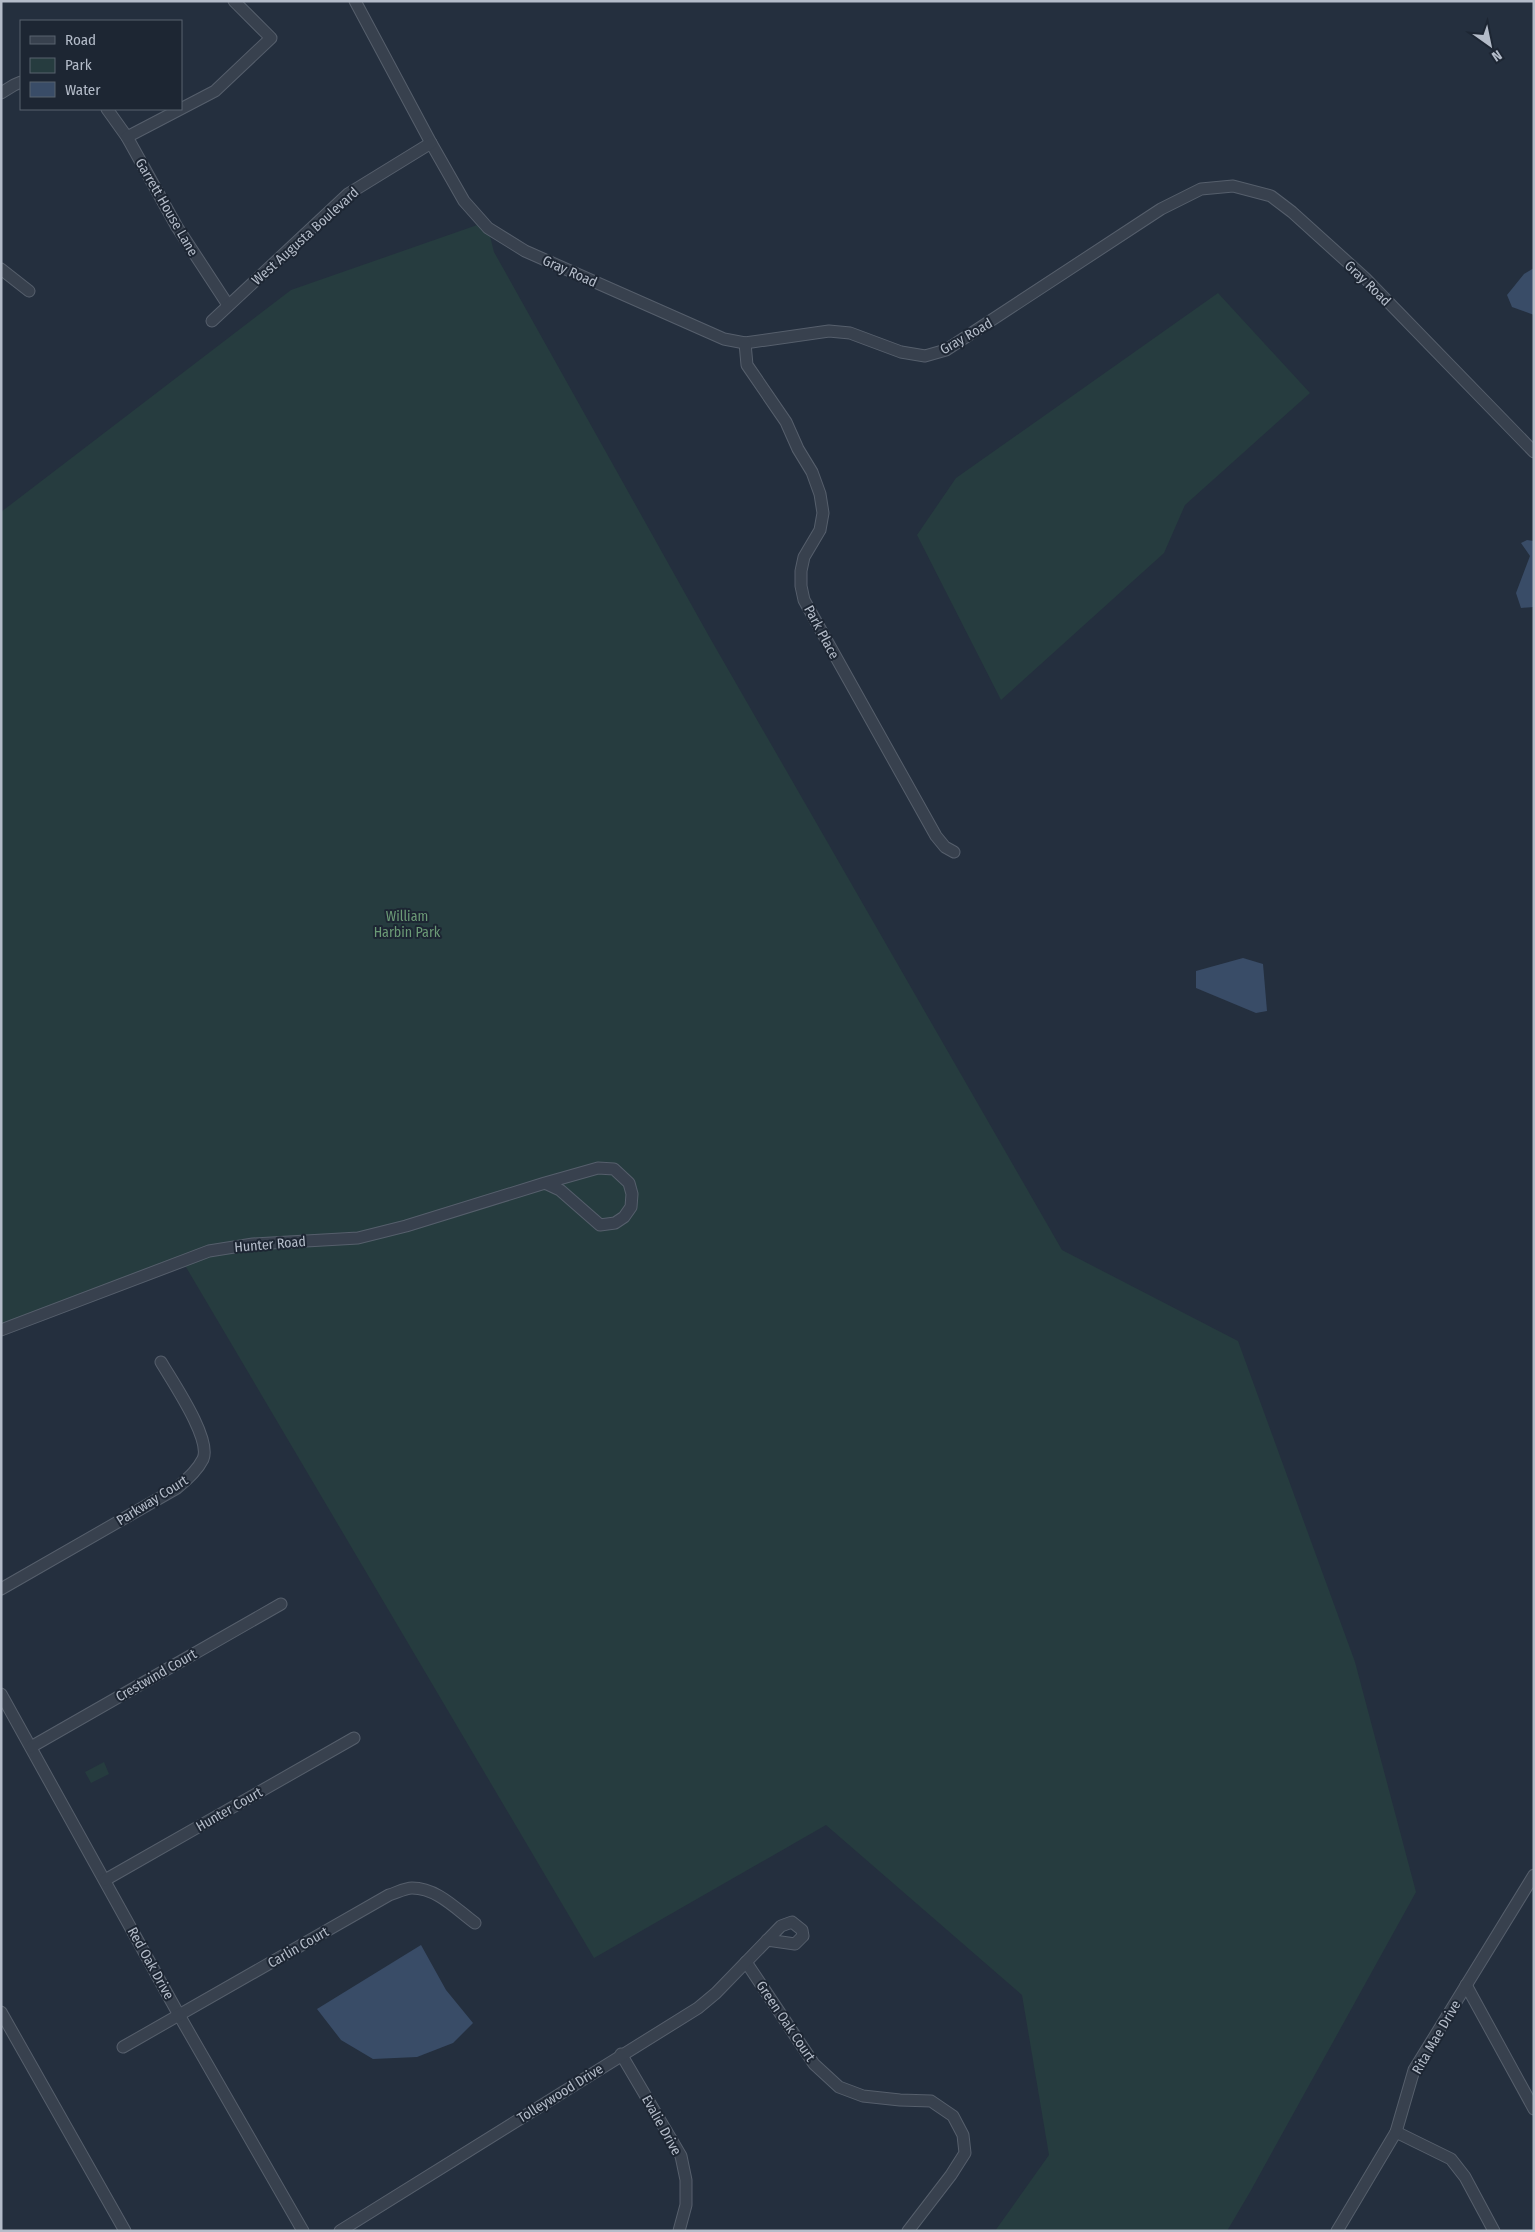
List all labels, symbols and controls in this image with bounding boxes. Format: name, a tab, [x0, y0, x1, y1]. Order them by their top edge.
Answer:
legend	[20, 20, 182, 110]
north arrow	[1465, 20, 1515, 70]
text: Road	[65, 31, 96, 49]
text: N	[1489, 46, 1505, 65]
text: Park	[65, 56, 92, 74]
text: Water	[65, 81, 101, 99]
street label: Garrett House Lane	[132, 155, 202, 259]
street label: West Augusta Boulevard	[248, 184, 362, 289]
street label: Gray Road	[540, 252, 600, 291]
street label: Gray Road	[1341, 257, 1394, 310]
street label: Gray Road	[937, 315, 995, 358]
street label: Park Place	[800, 602, 843, 662]
park label: William Harbin Park	[374, 908, 441, 941]
street label: Hunter Road	[234, 1233, 306, 1256]
street label: Parkway Court	[113, 1472, 191, 1529]
street label: Crestwind Court	[113, 1645, 200, 1705]
street label: Hunter Court	[193, 1783, 266, 1835]
street label: Carlin Court	[265, 1923, 332, 1972]
street label: Red Oak Drive	[124, 1924, 177, 2002]
street label: Green Oak Court	[752, 1978, 819, 2065]
street label: Rita Mae Drive	[1408, 1997, 1464, 2077]
street label: Tolleywood Drive	[514, 2060, 606, 2127]
street label: Evalie Drive	[638, 2092, 685, 2158]

